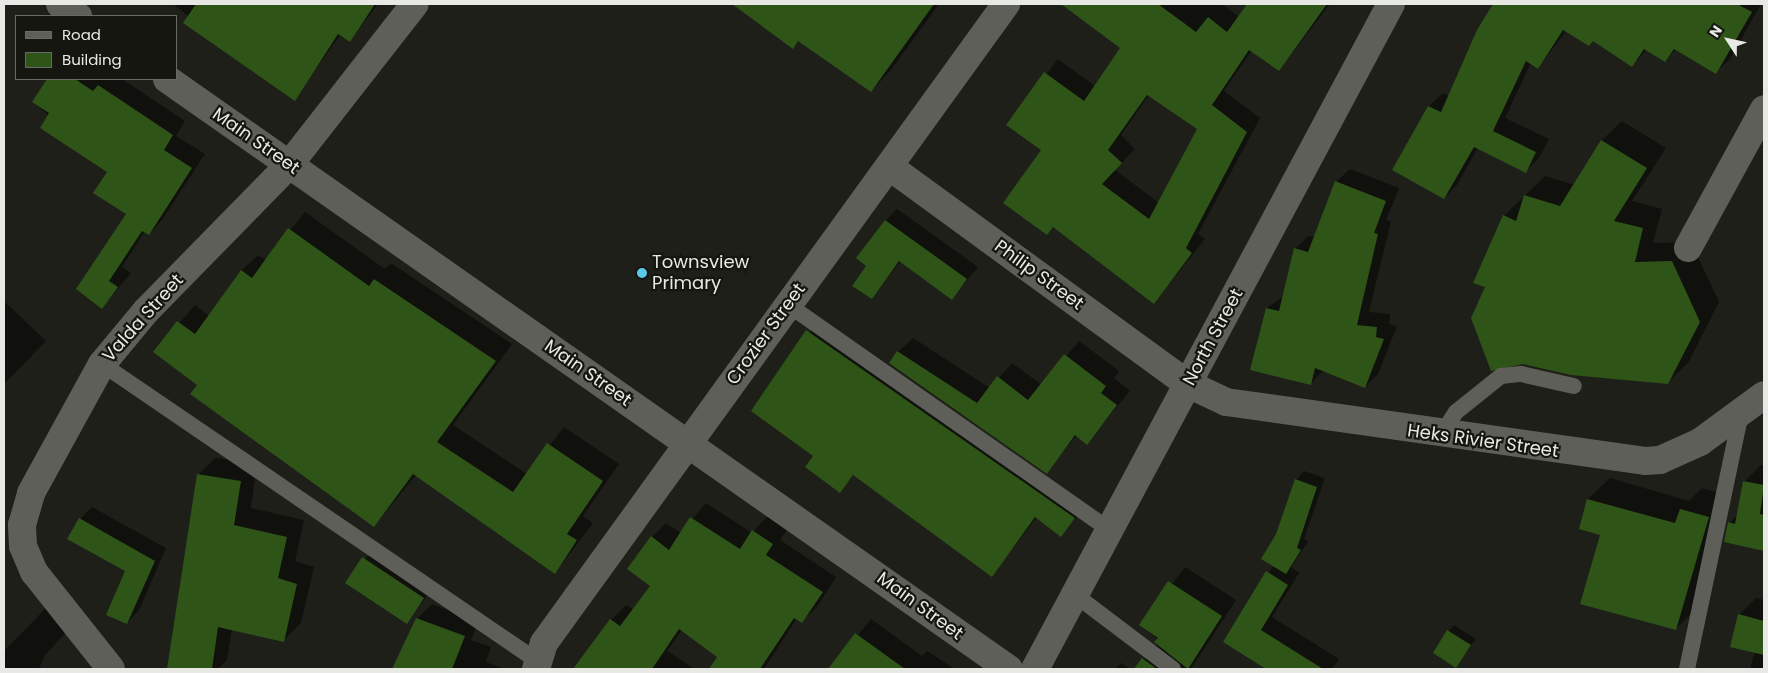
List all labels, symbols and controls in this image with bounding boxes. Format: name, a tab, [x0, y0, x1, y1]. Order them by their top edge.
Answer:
legend	[15, 15, 178, 80]
north arrow	[1703, 15, 1753, 65]
text: N	[1705, 21, 1727, 41]
text: Road	[62, 24, 101, 45]
text: Building	[62, 49, 122, 70]
street label: Main Street	[208, 103, 304, 179]
street label: Philip Street	[990, 235, 1088, 315]
place label: Townsview Primary	[652, 252, 749, 294]
marker: Townsview Primary	[636, 267, 648, 279]
street label: Valda Street	[98, 270, 188, 366]
street label: Crozier Street	[722, 279, 810, 389]
street label: North Street	[1178, 285, 1248, 389]
street label: Main Street	[540, 335, 636, 411]
street label: Heks Rivier Street	[1406, 420, 1560, 462]
street label: Main Street	[873, 568, 967, 644]

